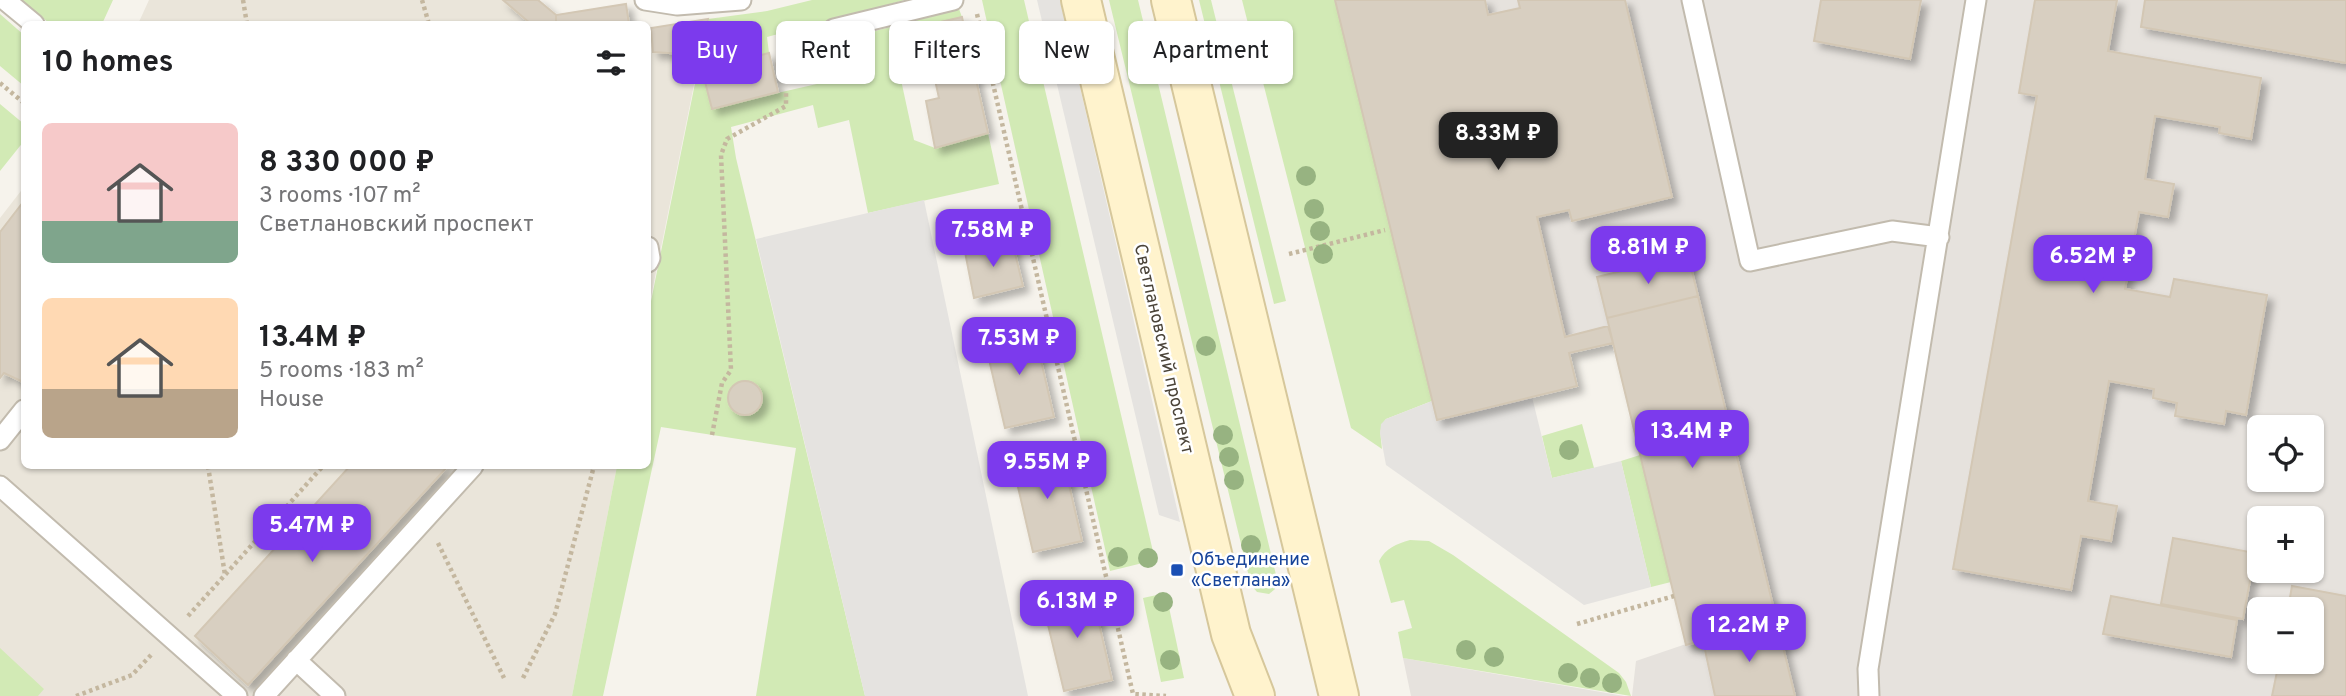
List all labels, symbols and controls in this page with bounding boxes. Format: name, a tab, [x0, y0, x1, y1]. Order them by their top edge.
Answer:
chip: Buy	[672, 21, 762, 84]
chip: Rent	[776, 21, 875, 84]
chip: Filters	[889, 21, 1005, 84]
chip: New	[1019, 21, 1114, 84]
chip: Apartment	[1128, 21, 1293, 84]
icon: filters	[592, 44, 630, 82]
text: 10 homes	[42, 45, 173, 82]
pin: 8.33M ₽	[1433, 113, 1563, 172]
text: 8.33M ₽	[1455, 120, 1541, 149]
text: 8 330 000 ₽	[259, 145, 435, 182]
icon: home	[98, 151, 182, 235]
text: 3 rooms · 107 m²	[259, 182, 421, 211]
pin: 7.58M ₽	[928, 210, 1058, 269]
text: Светлановский проспект	[259, 211, 534, 240]
text: 7.58M ₽	[952, 217, 1034, 246]
pin: 8.81M ₽	[1583, 226, 1713, 286]
text: 8.81M ₽	[1607, 234, 1689, 263]
pin: 6.52M ₽	[2028, 236, 2158, 295]
street label: Светлановский проспект	[1128, 242, 1198, 456]
text: 6.52M ₽	[2049, 243, 2137, 272]
pin: 7.53M ₽	[954, 318, 1084, 377]
text: 13.4M ₽	[259, 320, 366, 357]
text: 7.53M ₽	[978, 325, 1060, 354]
icon: home	[98, 326, 182, 410]
text: 5 rooms · 183 m²	[259, 357, 424, 386]
text: House	[259, 386, 324, 415]
pin: 13.4M ₽	[1627, 410, 1757, 470]
map controls	[2247, 415, 2324, 674]
button: locate	[2247, 415, 2324, 492]
text: 13.4M ₽	[1651, 418, 1733, 447]
pin: 9.55M ₽	[982, 442, 1112, 501]
text: 9.55M ₽	[1003, 449, 1091, 478]
pin: 5.47M ₽	[247, 504, 377, 564]
button: +	[2247, 506, 2324, 583]
text: 5.47M ₽	[269, 512, 355, 541]
place label: Объединение «Светлана»	[1191, 549, 1310, 593]
marker: Объединение «Светлана»	[1169, 562, 1185, 578]
pin: 6.13M ₽	[1012, 580, 1142, 640]
text: 6.13M ₽	[1036, 588, 1118, 617]
button: −	[2247, 597, 2324, 674]
pin: 12.2M ₽	[1684, 604, 1814, 664]
text: 12.2M ₽	[1708, 612, 1790, 641]

